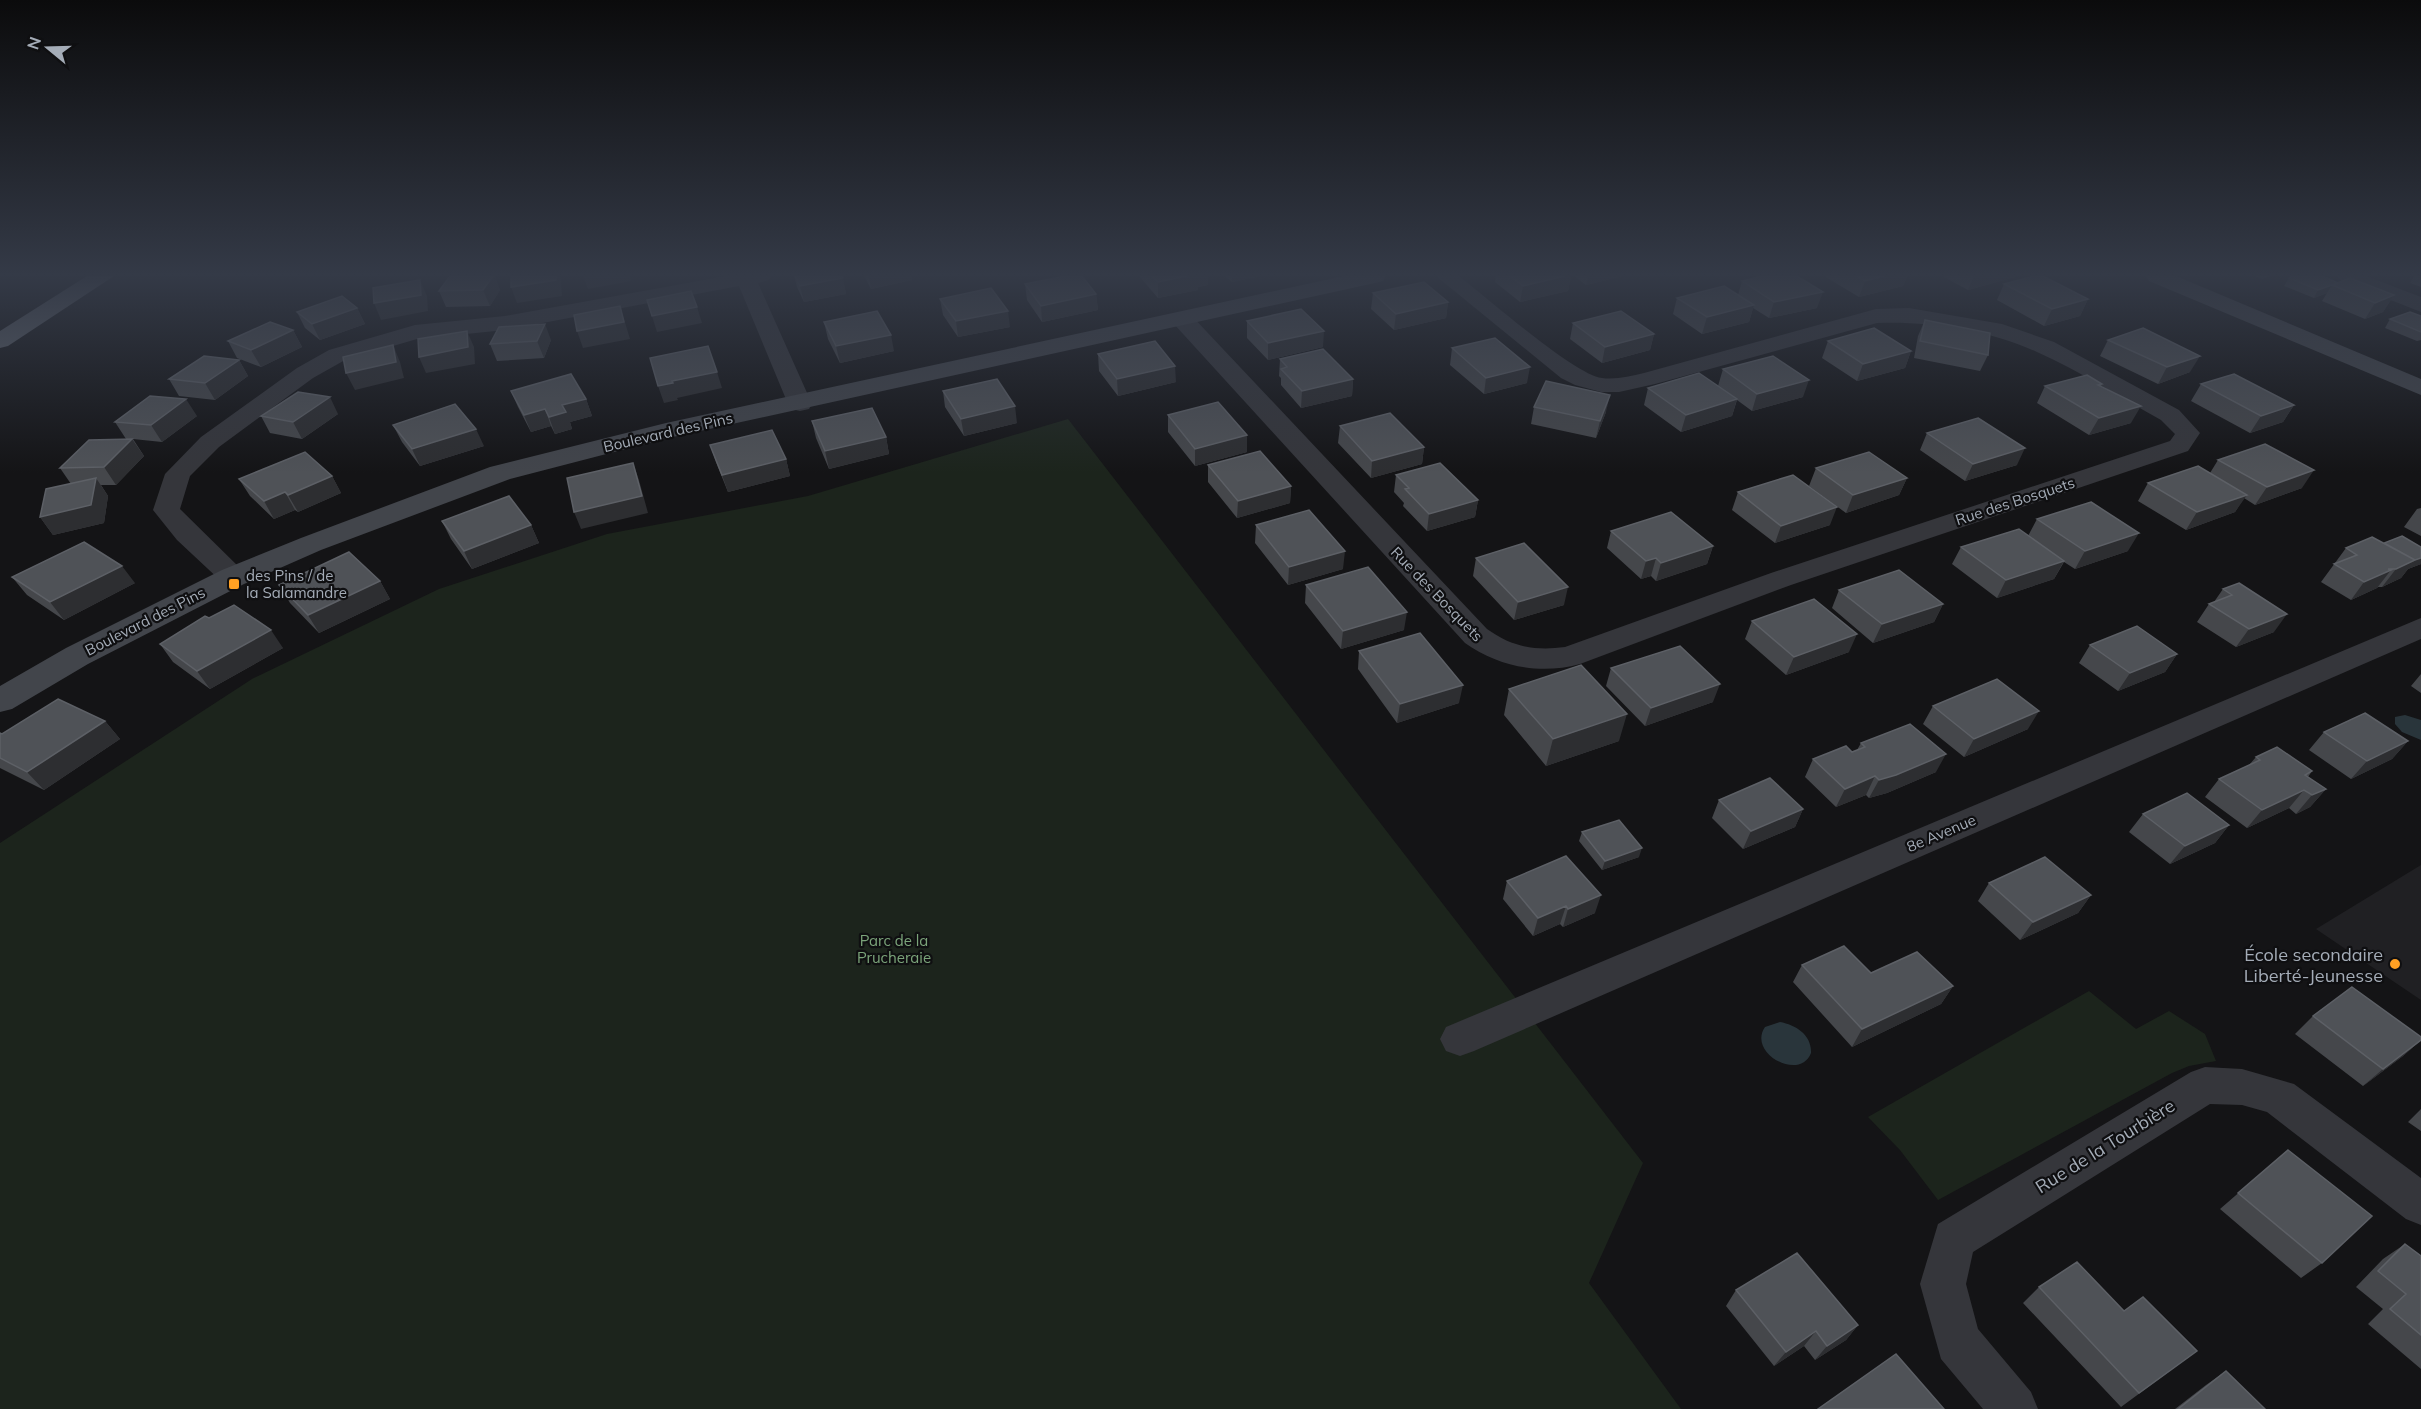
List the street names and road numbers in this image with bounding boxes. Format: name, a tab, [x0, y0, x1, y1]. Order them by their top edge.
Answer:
street label: Boulevard des Pins	[601, 408, 735, 456]
street label: Rue des Bosquets	[1953, 473, 2077, 529]
street label: Rue des Bosquets	[1387, 543, 1487, 645]
street label: Boulevard des Pins	[82, 583, 208, 659]
street label: 8e Avenue	[1904, 810, 1978, 856]
street label: Rue de la Tourbière	[2031, 1094, 2179, 1198]

